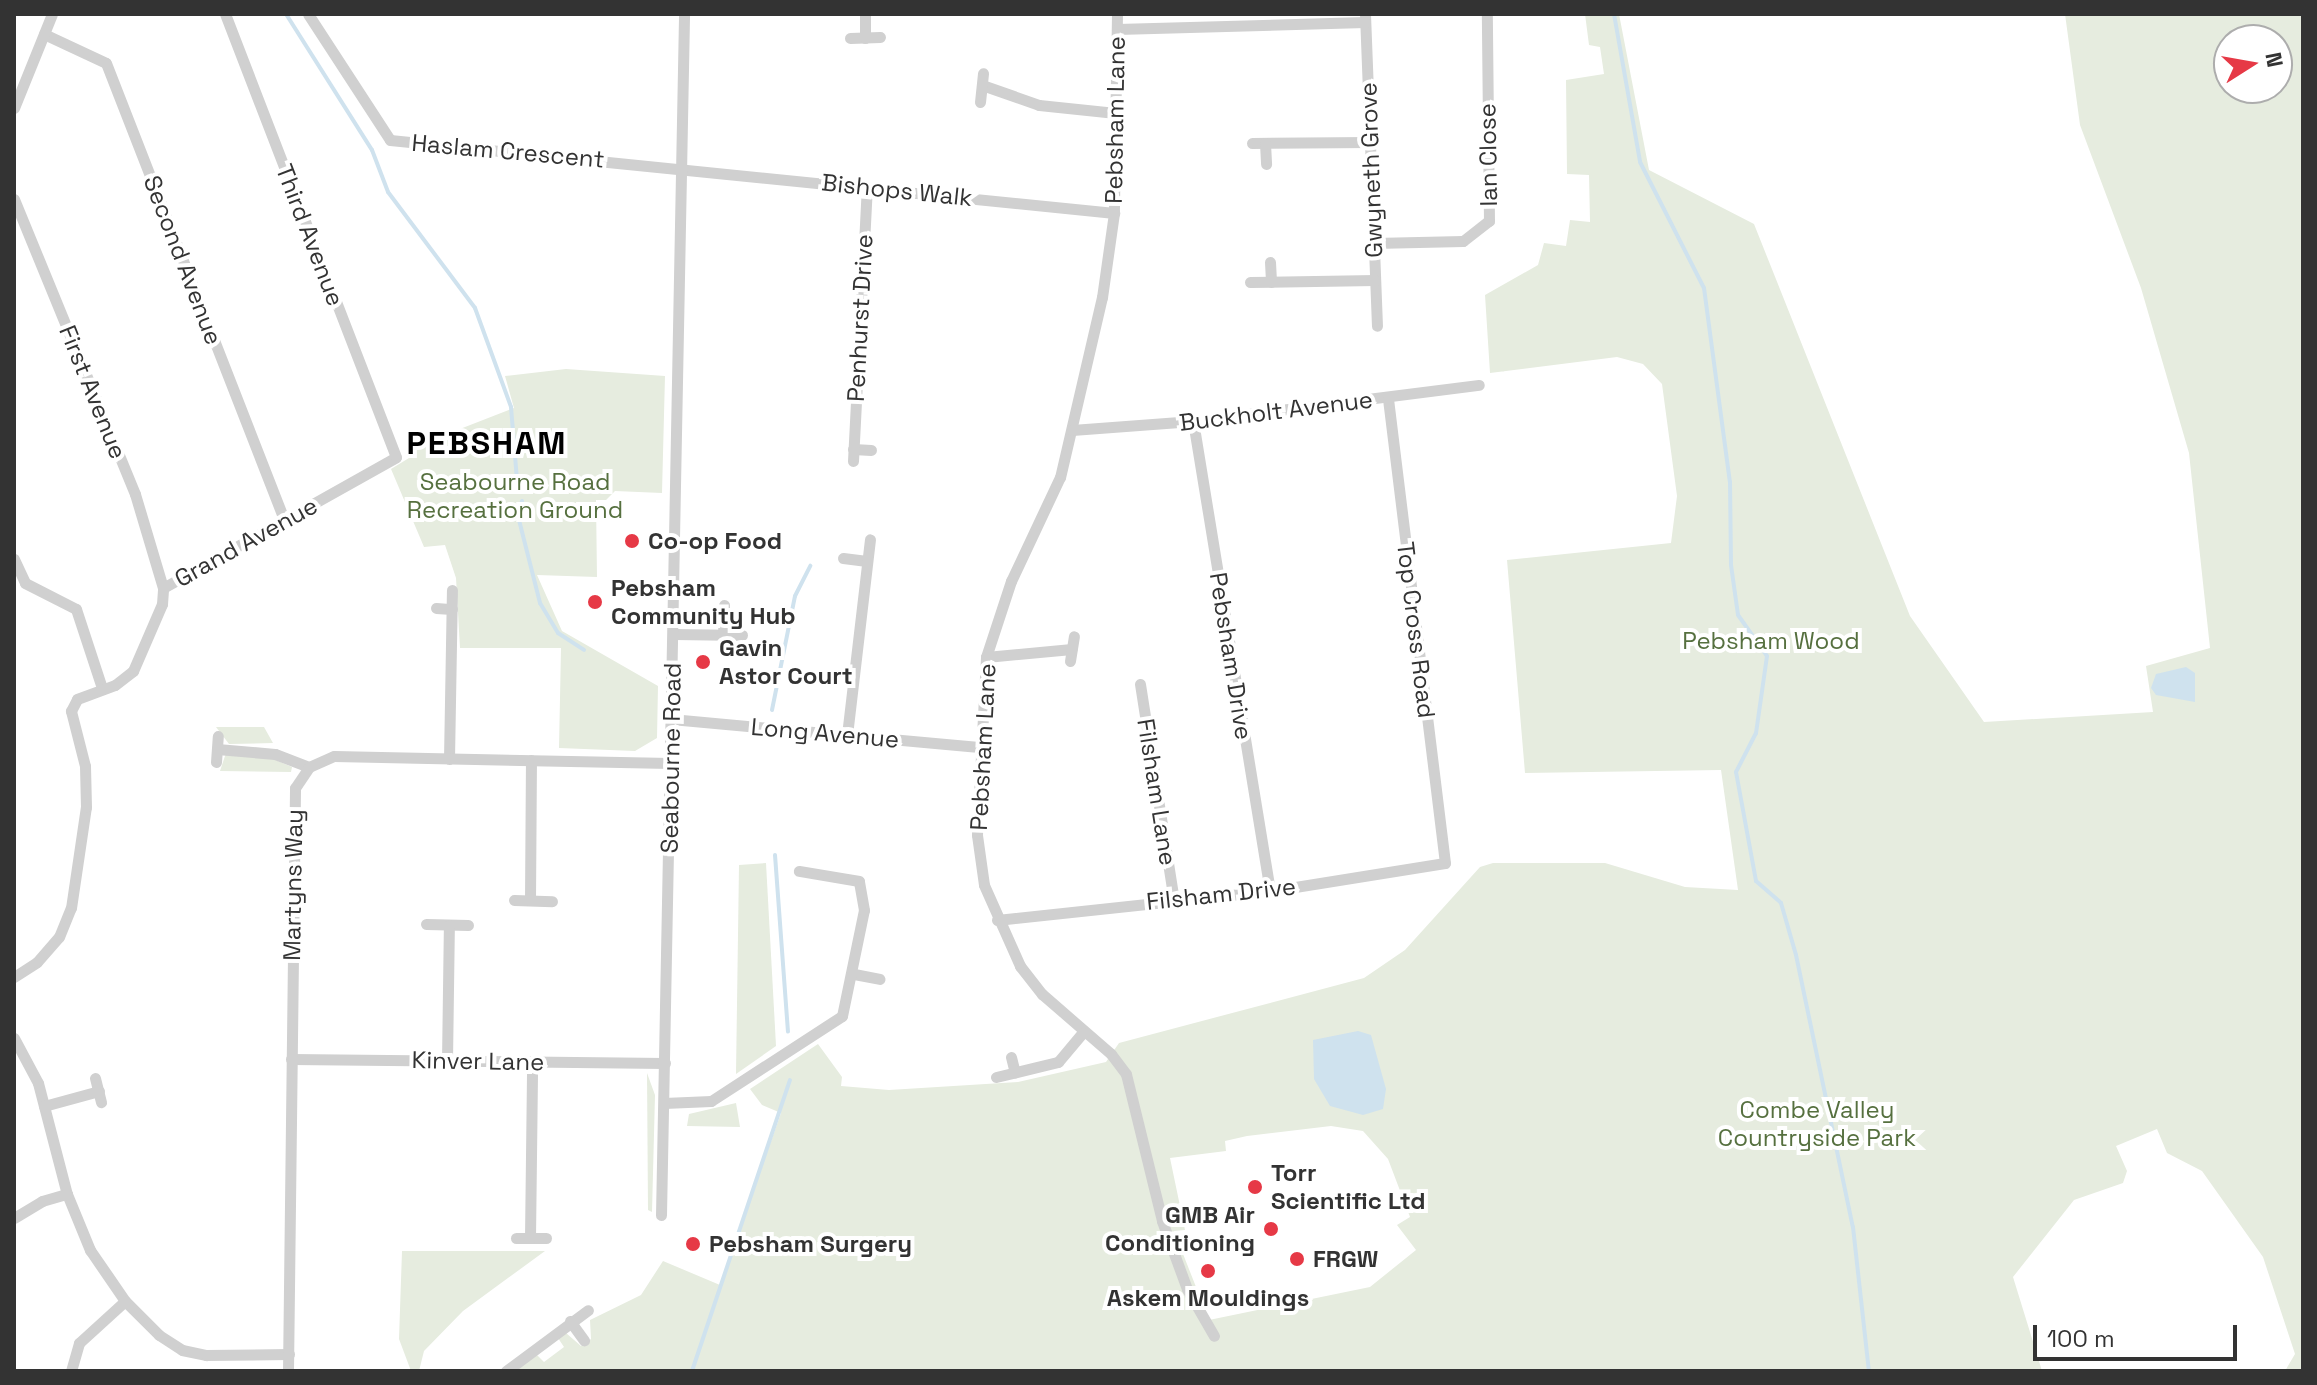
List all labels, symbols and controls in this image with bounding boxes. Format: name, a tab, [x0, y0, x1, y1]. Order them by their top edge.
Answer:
north arrow	[2213, 24, 2293, 104]
street label: Pebsham Lane	[1099, 36, 1131, 204]
text: N	[2259, 50, 2290, 70]
street label: Gwyneth Grove	[1354, 82, 1388, 258]
street label: Ian Close	[1473, 103, 1503, 207]
street label: Haslam Crescent	[410, 128, 606, 174]
street label: Third Avenue	[270, 160, 350, 310]
street label: Bishops Walk	[820, 168, 974, 212]
street label: Second Avenue	[137, 171, 229, 349]
street label: Penhurst Drive	[841, 233, 879, 403]
street label: First Avenue	[53, 321, 133, 463]
street label: Buckholt Avenue	[1177, 385, 1375, 437]
district label: PEBSHAM	[406, 424, 568, 462]
park label: Seabourne Road Recreation Ground	[407, 468, 623, 524]
street label: Grand Avenue	[169, 491, 323, 593]
place label: Co-op Food	[648, 527, 782, 555]
marker: Co-op Food	[623, 532, 641, 550]
street label: Top Cross Road	[1391, 540, 1441, 720]
street label: Pebsham Drive	[1204, 570, 1258, 742]
place label: Pebsham Community Hub	[611, 574, 796, 630]
marker: Pebsham Community Hub	[586, 593, 604, 611]
park label: Pebsham Wood	[1682, 627, 1860, 655]
place label: Gavin Astor Court	[719, 634, 853, 690]
marker: Gavin Astor Court	[694, 653, 712, 671]
street label: Seabourne Road	[655, 662, 687, 854]
street label: Pebsham Lane	[964, 663, 1002, 831]
street label: Long Avenue	[750, 712, 900, 754]
street label: Filsham Lane	[1131, 716, 1183, 868]
street label: Martyns Way	[277, 809, 309, 961]
street label: Filsham Drive	[1145, 872, 1297, 916]
street label: Kinver Lane	[411, 1045, 545, 1077]
park label: Combe Valley Countryside Park	[1718, 1096, 1916, 1152]
place label: Torr Scientific Ltd	[1271, 1159, 1426, 1215]
marker: Torr Scientific Ltd	[1246, 1178, 1264, 1196]
place label: GMB Air Conditioning	[1105, 1201, 1255, 1257]
marker: GMB Air Conditioning	[1262, 1220, 1280, 1238]
place label: Pebsham Surgery	[709, 1230, 912, 1258]
marker: Pebsham Surgery	[684, 1235, 702, 1253]
place label: FRGW	[1313, 1245, 1378, 1273]
marker: FRGW	[1288, 1250, 1306, 1268]
marker: Askem Mouldings	[1199, 1262, 1217, 1280]
place label: Askem Mouldings	[1107, 1284, 1309, 1312]
scale bar	[2037, 1309, 2241, 1359]
text: 100 m	[2047, 1323, 2115, 1354]

